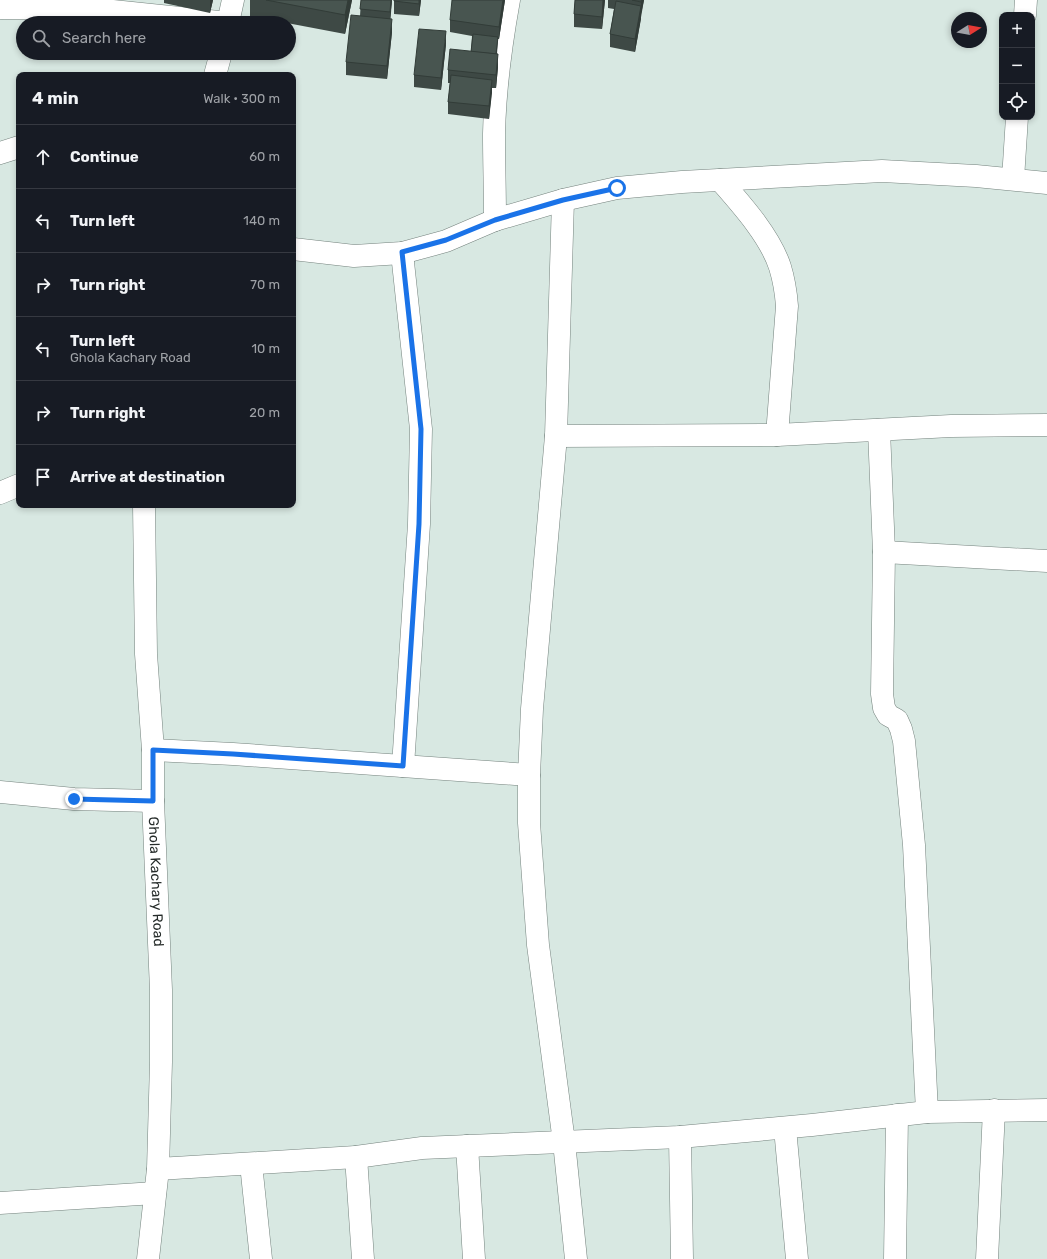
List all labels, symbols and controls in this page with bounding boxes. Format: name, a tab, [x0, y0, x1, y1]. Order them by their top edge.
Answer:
north arrow	[951, 12, 987, 48]
map controls	[999, 12, 1035, 120]
button: +	[999, 12, 1035, 48]
search box	[16, 16, 296, 60]
icon: search	[30, 27, 52, 49]
text: Search here	[62, 29, 146, 47]
button: −	[999, 48, 1035, 84]
button: locate	[999, 84, 1035, 120]
text: 4 min	[32, 88, 79, 108]
text: Walk · 300 m	[203, 91, 280, 106]
icon: ahead	[32, 146, 54, 168]
text: Continue	[70, 148, 139, 166]
text: 60 m	[249, 149, 280, 164]
route start	[608, 179, 626, 197]
icon: left	[32, 210, 54, 232]
text: Turn left	[70, 212, 135, 230]
text: 140 m	[243, 213, 280, 228]
icon: right	[32, 274, 54, 296]
text: Turn right	[70, 276, 145, 294]
text: 70 m	[250, 277, 280, 292]
text: Turn left	[70, 332, 135, 350]
icon: left	[32, 338, 54, 360]
text: 10 m	[251, 341, 280, 356]
text: Ghola Kachary Road	[70, 350, 191, 365]
icon: right	[32, 402, 54, 424]
text: Turn right	[70, 404, 145, 422]
text: 20 m	[249, 405, 280, 420]
icon: arrive	[32, 466, 54, 488]
text: Arrive at destination	[70, 468, 225, 486]
route end	[65, 790, 83, 808]
street label: Ghola Kachary Road	[145, 816, 167, 947]

